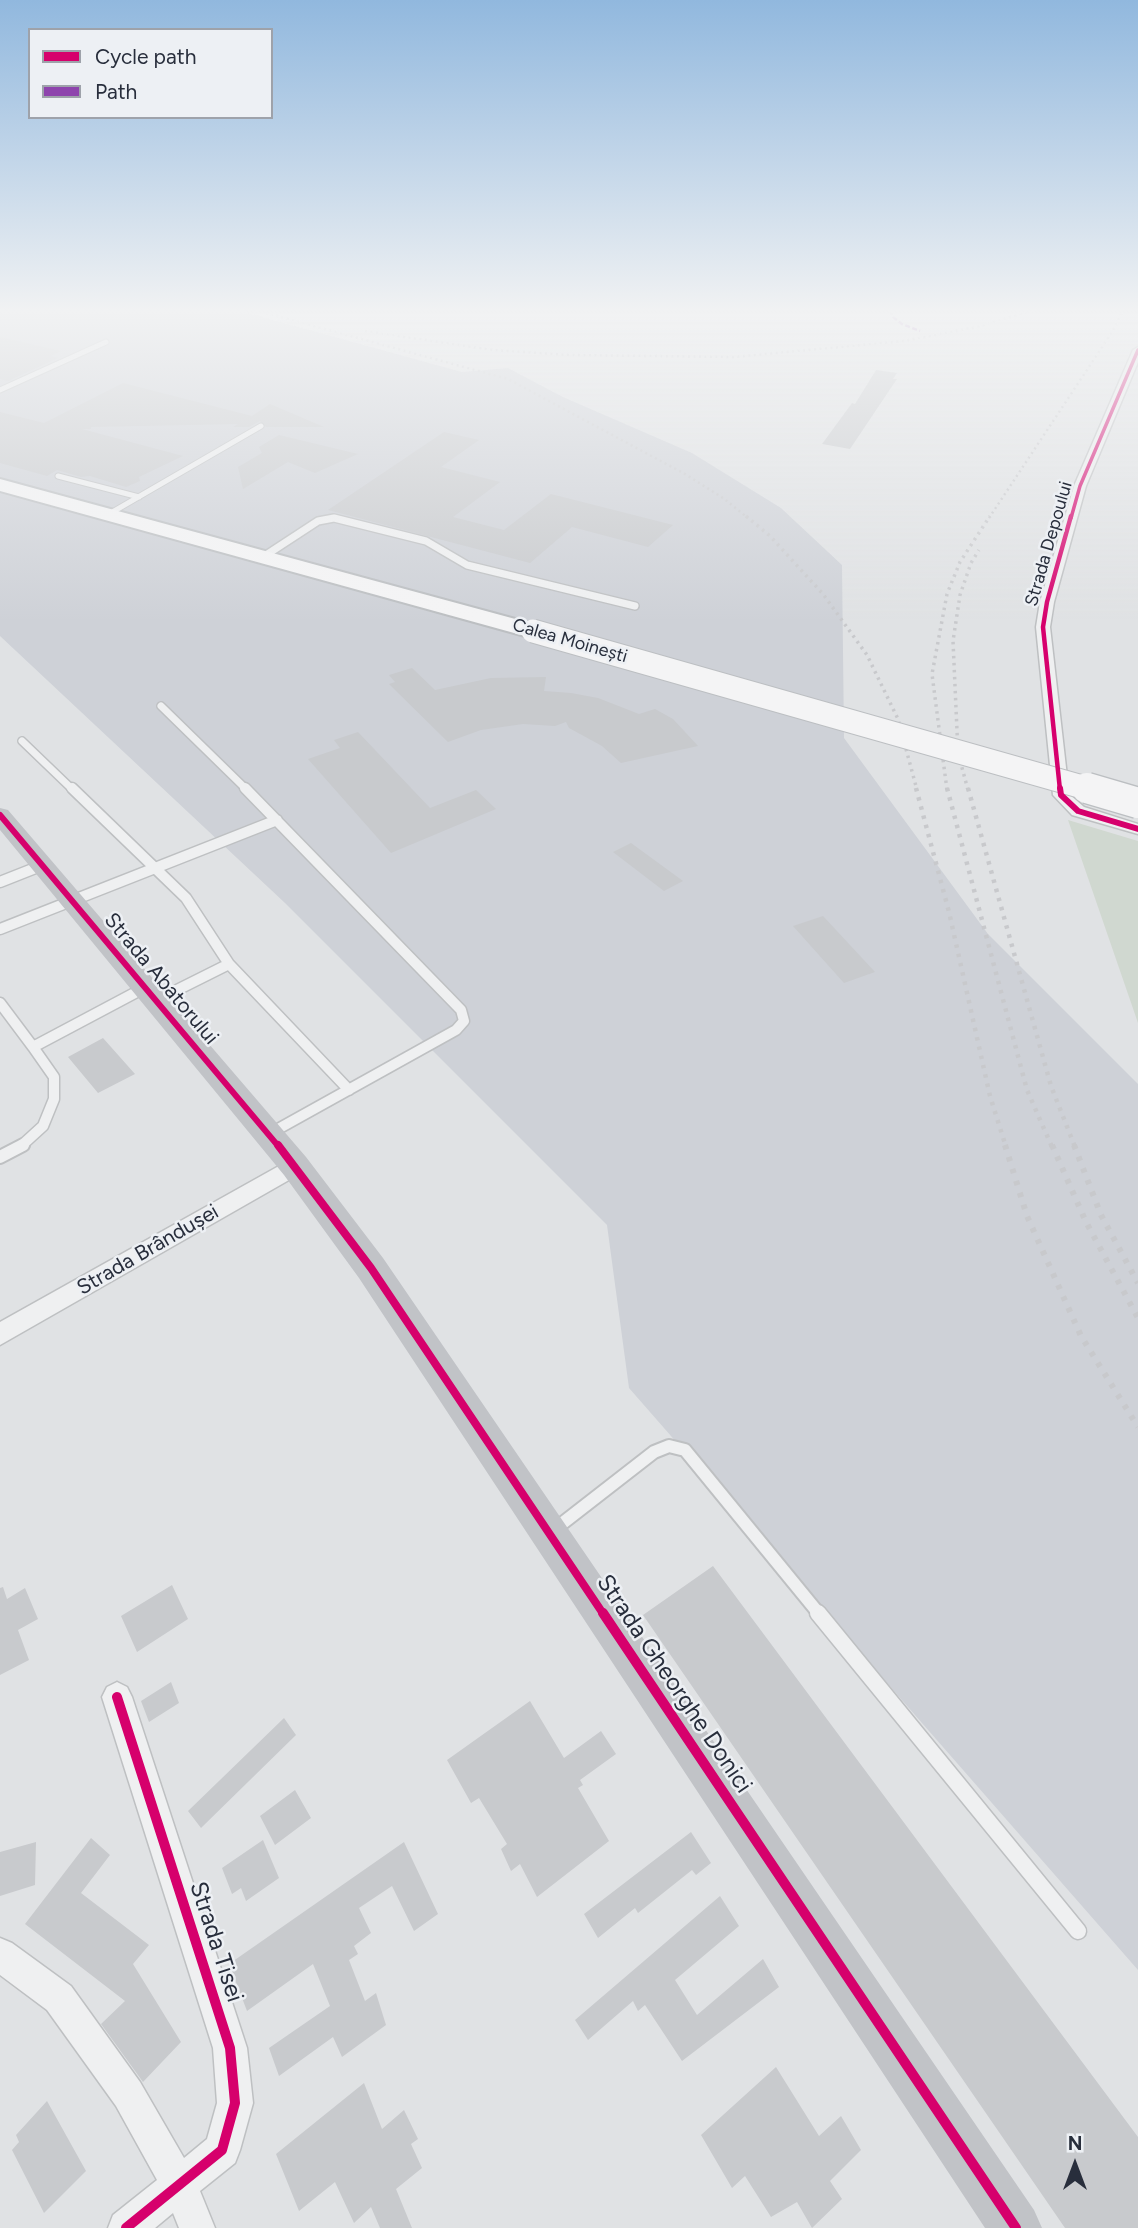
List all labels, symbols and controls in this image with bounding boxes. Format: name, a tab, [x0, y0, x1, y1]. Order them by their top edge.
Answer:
legend	[28, 28, 273, 119]
text: Cycle path	[95, 44, 196, 69]
text: Path	[95, 79, 137, 104]
street label: Strada Depoului	[1021, 479, 1077, 609]
street label: Calea Moinești	[510, 614, 630, 668]
street label: Strada Abatorului	[99, 908, 223, 1050]
street label: Strada Brândușei	[73, 1199, 223, 1301]
street label: Strada Gheorghe Donici	[590, 1569, 758, 1799]
street label: Strada Tisei	[183, 1878, 249, 2006]
north arrow	[1040, 2130, 1110, 2200]
text: N	[1068, 2132, 1082, 2155]

